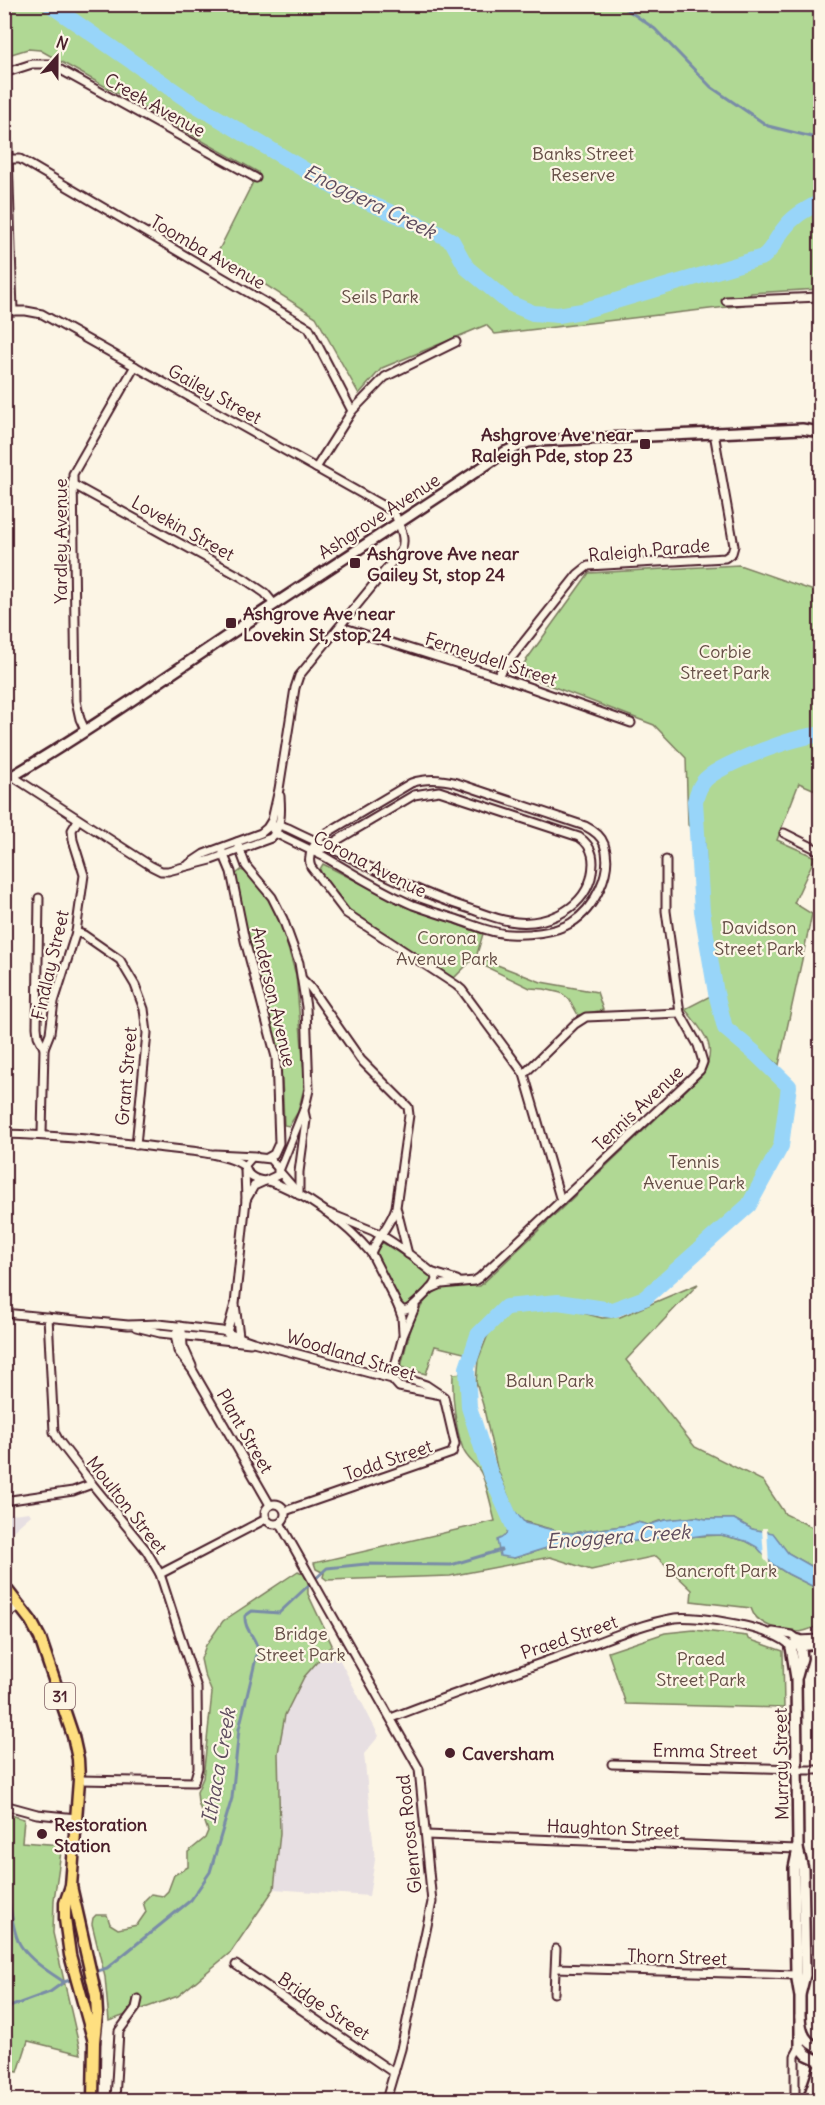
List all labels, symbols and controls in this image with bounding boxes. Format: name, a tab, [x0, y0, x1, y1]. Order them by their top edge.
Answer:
north arrow	[27, 27, 87, 87]
text: N	[54, 32, 71, 54]
street label: Creek Avenue	[101, 68, 209, 142]
park label: Banks Street Reserve	[532, 142, 634, 186]
water label: Enoggera Creek	[300, 158, 442, 245]
street label: Toomba Avenue	[146, 210, 270, 294]
park label: Seils Park	[341, 285, 419, 308]
street label: Gailey Street	[164, 359, 266, 429]
place label: Ashgrove Ave near Raleigh Pde, stop 23	[471, 423, 634, 467]
marker: Ashgrove Ave near Raleigh Pde, stop 23	[638, 437, 652, 451]
street label: Ashgrove Avenue	[314, 468, 444, 564]
street label: Yardley Avenue	[49, 478, 72, 604]
street label: Lovekin Street	[128, 490, 238, 566]
street label: Raleigh Parade	[587, 533, 711, 567]
place label: Ashgrove Ave near Gailey St, stop 24	[367, 542, 520, 586]
marker: Ashgrove Ave near Gailey St, stop 24	[348, 556, 362, 570]
place label: Ashgrove Ave near Lovekin St, stop 24	[243, 602, 396, 646]
marker: Ashgrove Ave near Lovekin St, stop 24	[224, 616, 238, 630]
street label: Ferneydell Street	[422, 627, 560, 691]
park label: Corbie Street Park	[680, 640, 770, 684]
street label: Corona Avenue	[309, 826, 431, 902]
street label: Findlay Street	[26, 908, 74, 1022]
park label: Davidson Street Park	[714, 916, 804, 960]
street label: Anderson Avenue	[247, 925, 301, 1069]
park label: Corona Avenue Park	[396, 926, 498, 970]
street label: Grant Street	[110, 1026, 142, 1126]
street label: Tennis Avenue	[588, 1060, 688, 1156]
park label: Tennis Avenue Park	[643, 1150, 745, 1194]
street label: Woodland Street	[283, 1324, 419, 1386]
park label: Balun Park	[506, 1369, 594, 1392]
street label: Plant Street	[212, 1385, 278, 1477]
street label: Todd Street	[341, 1434, 435, 1486]
street label: Moulton Street	[82, 1451, 172, 1559]
water label: Enoggera Creek	[545, 1518, 693, 1553]
park label: Bancroft Park	[665, 1559, 777, 1582]
street label: Praed Street	[518, 1610, 620, 1664]
park label: Bridge Street Park	[256, 1622, 346, 1666]
park label: Praed Street Park	[656, 1647, 746, 1691]
road number: 31	[45, 1683, 75, 1709]
water label: Ithaca Creek	[196, 1705, 241, 1825]
street label: Murray Street	[769, 1708, 793, 1820]
street label: Emma Street	[652, 1739, 758, 1763]
place label: Caversham	[462, 1742, 555, 1765]
marker: Caversham	[443, 1746, 457, 1760]
street label: Glenrosa Road	[391, 1773, 427, 1895]
place label: Restoration Station	[54, 1813, 148, 1857]
street label: Haughton Street	[546, 1814, 680, 1842]
marker: Restoration Station	[35, 1827, 49, 1841]
street label: Thorn Street	[627, 1944, 727, 1970]
street label: Bridge Street	[274, 1967, 374, 2045]

